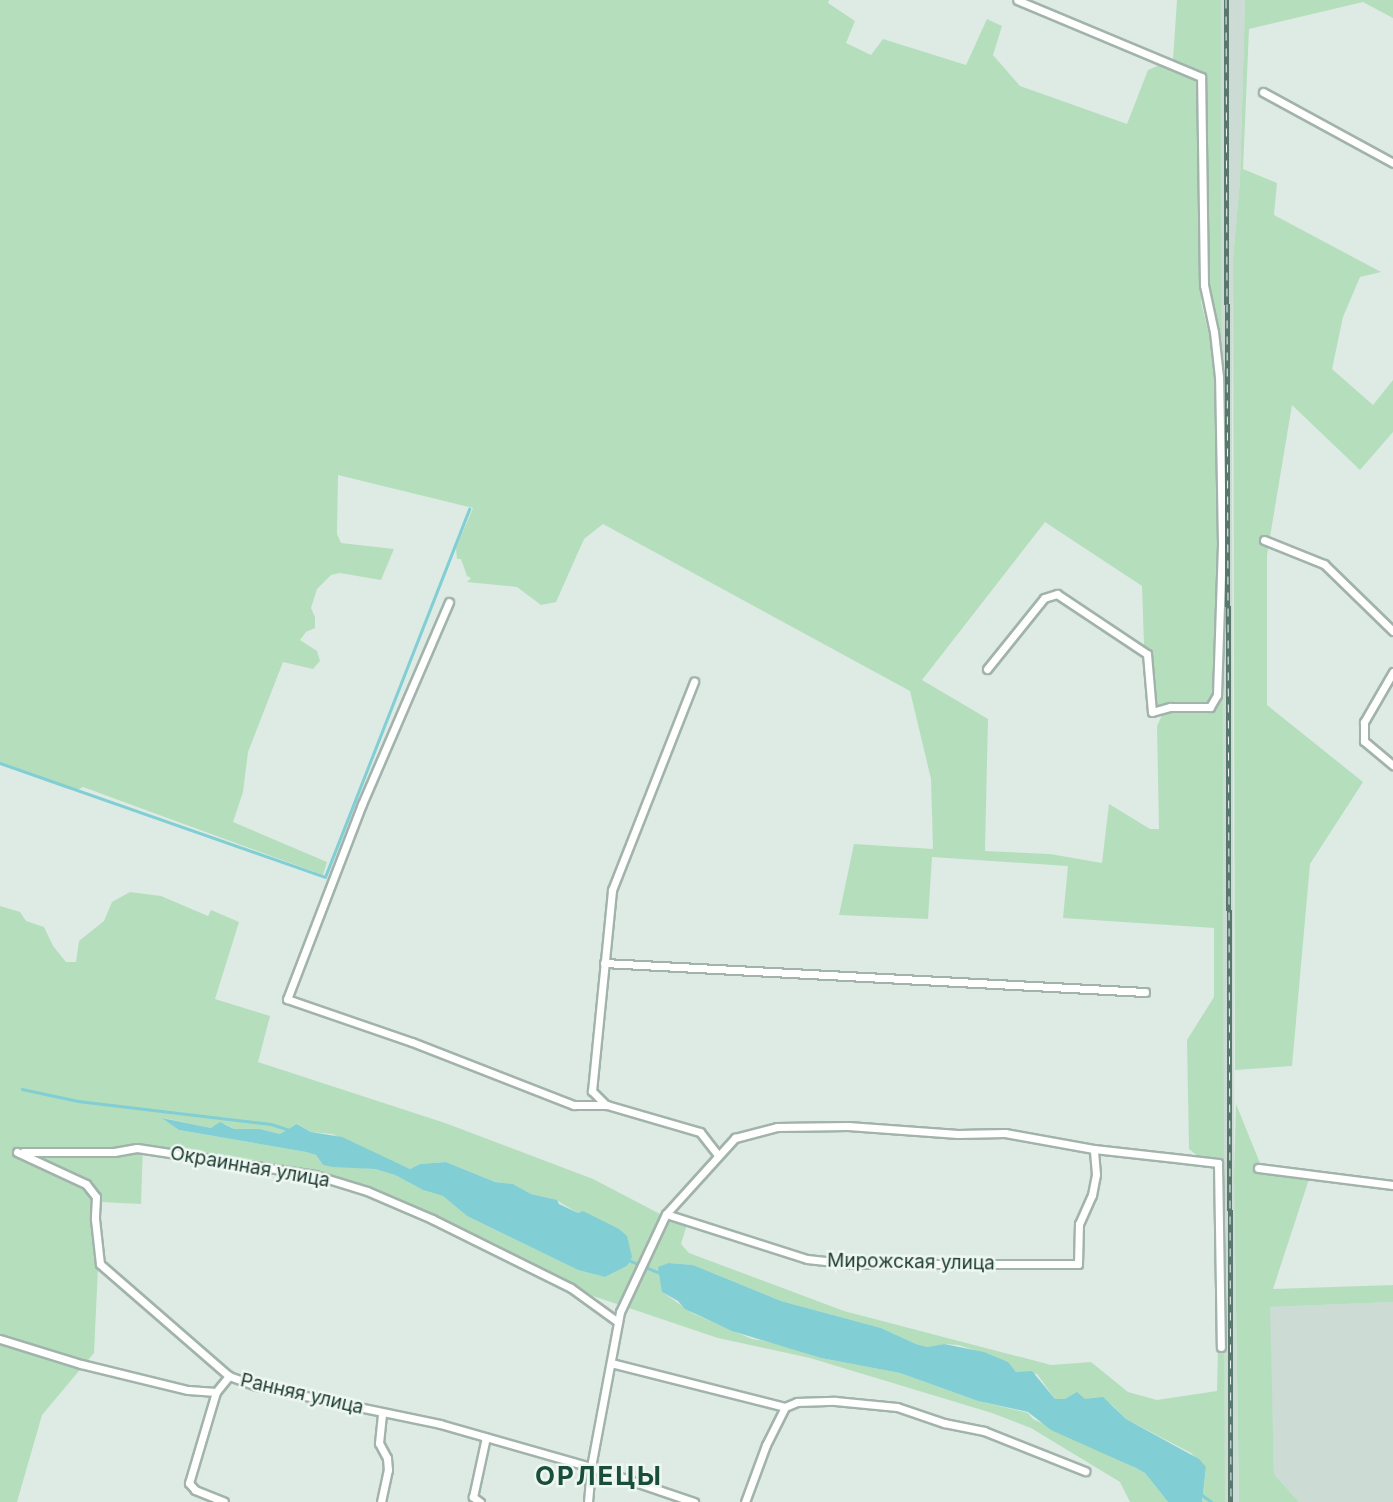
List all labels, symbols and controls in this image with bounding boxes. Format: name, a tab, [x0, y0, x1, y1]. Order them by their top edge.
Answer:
street label: Окраинная улица	[168, 1142, 332, 1192]
street label: Мирожская улица	[827, 1249, 995, 1275]
street label: Ранняя улица	[238, 1369, 366, 1419]
district label: ОРЛЕЦЫ	[536, 1460, 662, 1492]

